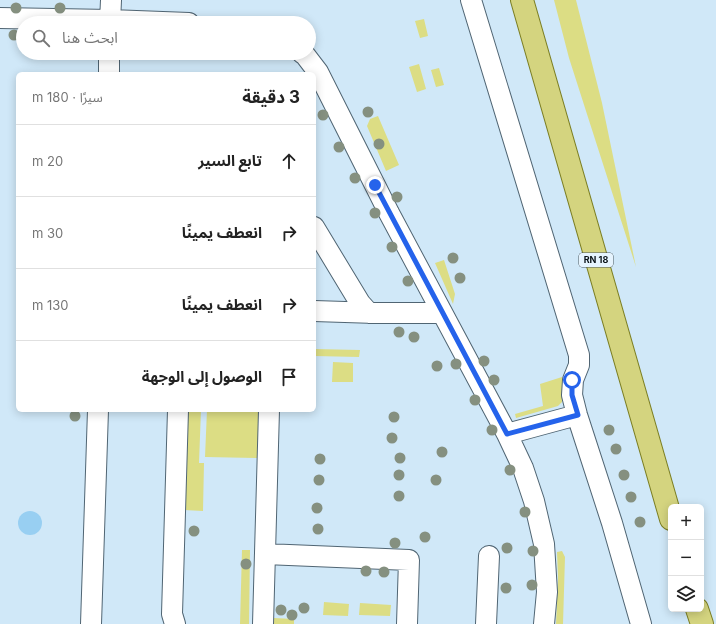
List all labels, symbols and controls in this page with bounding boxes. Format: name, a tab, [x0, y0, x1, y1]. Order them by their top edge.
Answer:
search box	[16, 16, 316, 60]
icon: search	[30, 27, 52, 49]
text: ابحث هنا	[62, 28, 118, 47]
text: 3 دقيقة	[242, 87, 300, 107]
text: سيرًا · 180 m	[32, 89, 103, 105]
icon: ahead	[278, 150, 300, 172]
text: تابع السير	[198, 151, 262, 170]
text: 20 m	[32, 153, 63, 169]
route end	[366, 176, 384, 194]
icon: right	[278, 222, 300, 244]
text: انعطف يمينًا	[182, 223, 262, 242]
text: 30 m	[32, 225, 63, 241]
road number: RN 18	[579, 253, 613, 267]
icon: right	[278, 294, 300, 316]
text: انعطف يمينًا	[182, 295, 262, 314]
text: 130 m	[32, 297, 69, 313]
icon: arrive	[278, 366, 300, 388]
text: الوصول إلى الوجهة	[142, 367, 262, 386]
route start	[563, 371, 581, 389]
map controls	[668, 504, 704, 612]
button: +	[668, 504, 704, 540]
button: −	[668, 540, 704, 576]
button: layers	[668, 576, 704, 612]

